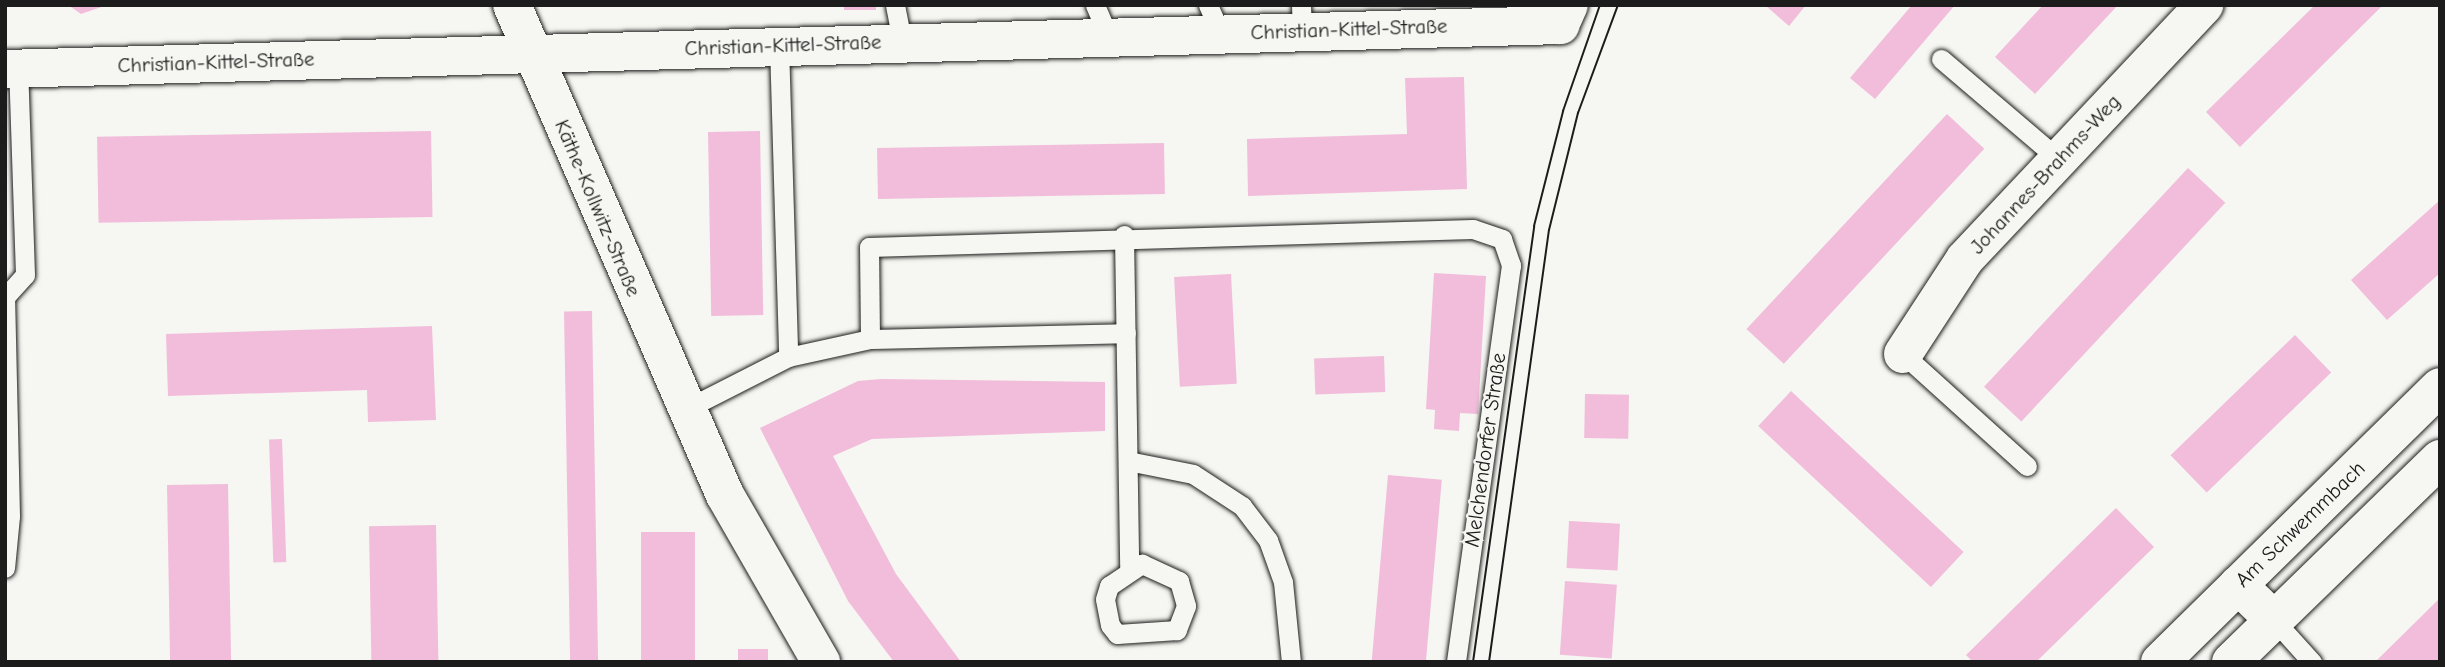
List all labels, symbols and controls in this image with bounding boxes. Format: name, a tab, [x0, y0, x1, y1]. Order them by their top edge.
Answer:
street label: Christian-Kittel-Straße	[1250, 13, 1448, 45]
street label: Christian-Kittel-Straße	[684, 29, 882, 61]
street label: Christian-Kittel-Straße	[117, 46, 315, 78]
street label: Johannes-Brahms-Weg	[1964, 89, 2126, 259]
street label: Käthe-Kollwitz-Straße	[549, 116, 647, 300]
street label: Melchendorfer Straße	[1459, 351, 1511, 549]
street label: Am Schwemmbach	[2230, 456, 2370, 592]

